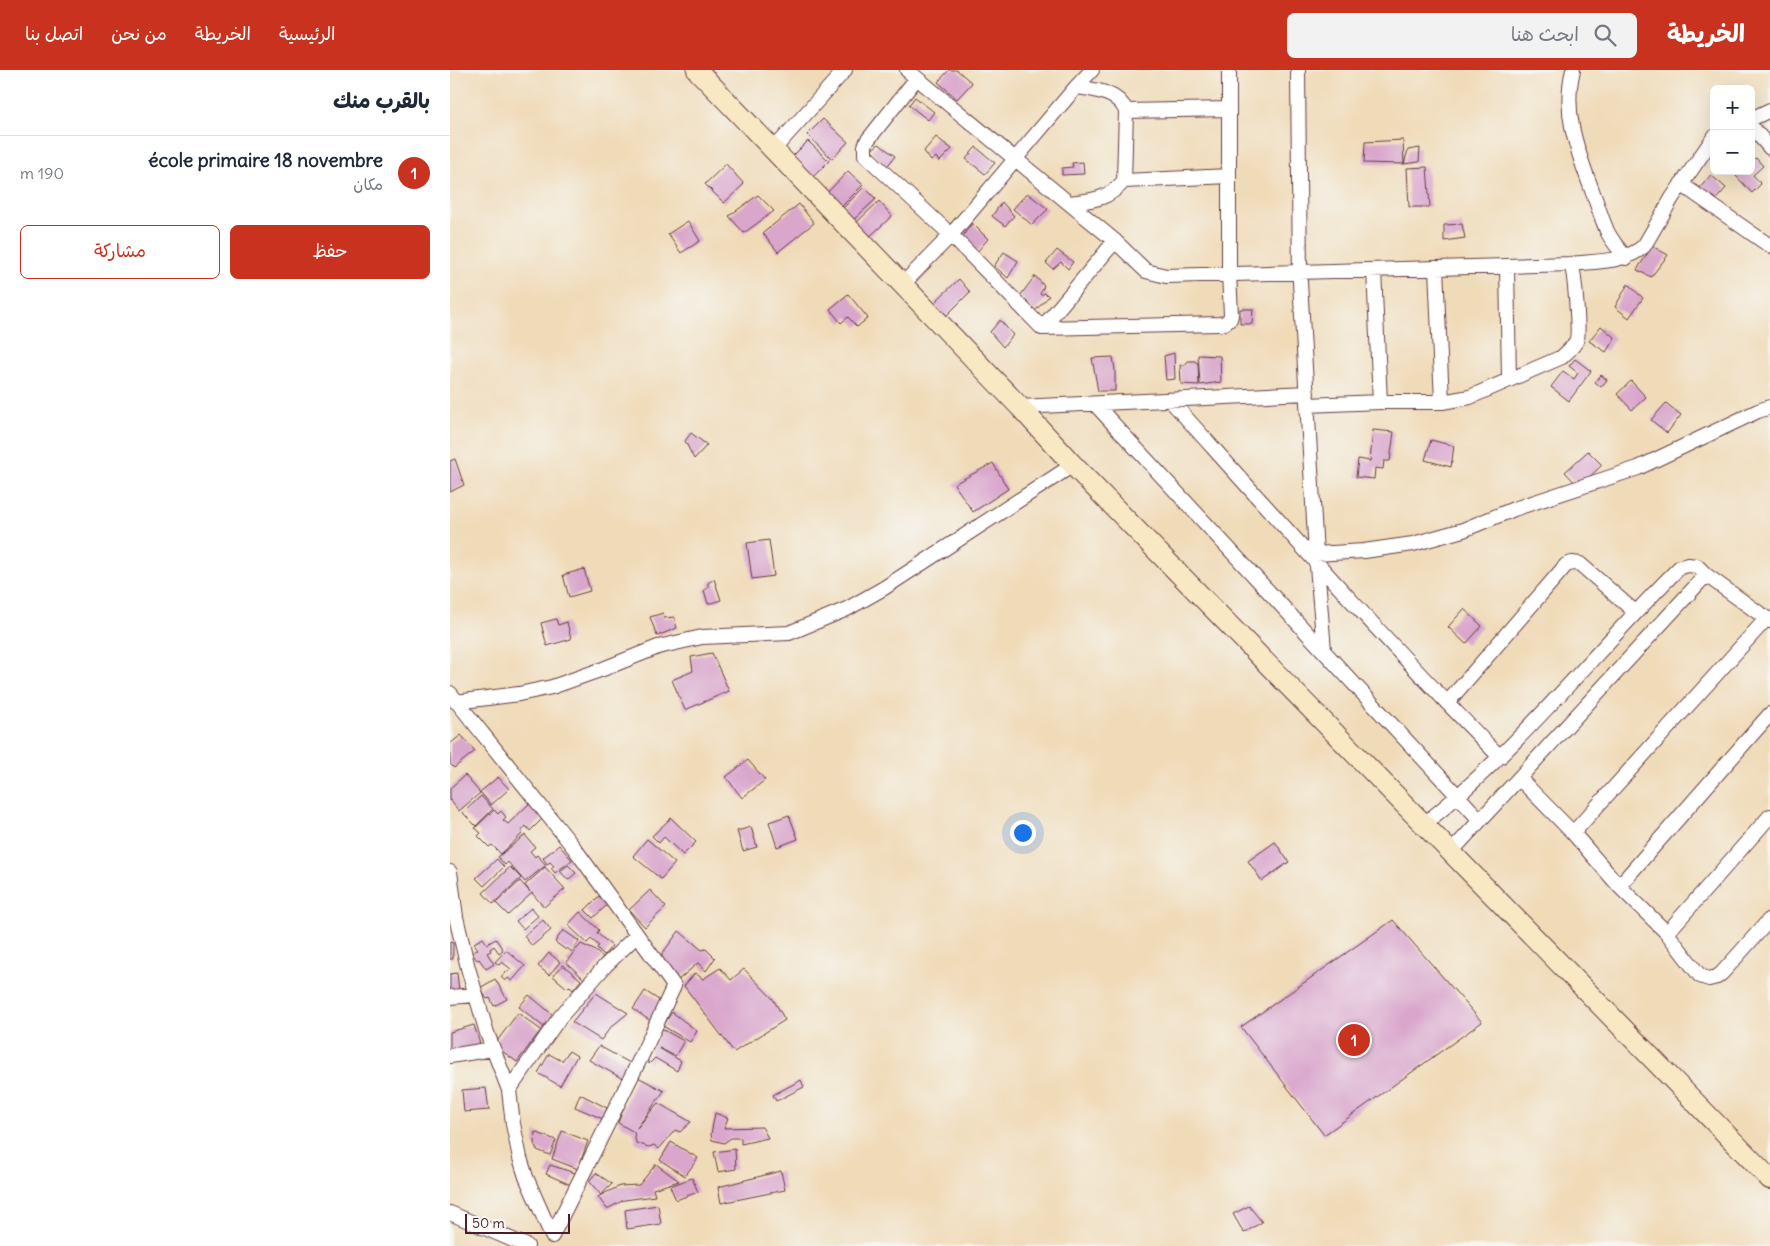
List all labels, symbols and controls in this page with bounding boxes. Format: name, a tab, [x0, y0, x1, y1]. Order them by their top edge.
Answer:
search box	[1287, 13, 1637, 58]
text: الخريطة	[1667, 18, 1745, 48]
icon: search	[1591, 21, 1619, 49]
text: اتصل بنا	[25, 22, 83, 45]
text: من نحن	[111, 22, 167, 45]
text: الخريطة	[195, 22, 251, 45]
text: الرئيسية	[279, 22, 336, 45]
text: ابحث هنا	[1511, 22, 1579, 46]
map controls	[1710, 85, 1755, 175]
button: +	[1710, 85, 1755, 130]
text: بالقرب منك	[333, 87, 430, 114]
button: −	[1710, 130, 1755, 175]
text: école primaire 18 novembre	[148, 148, 383, 172]
text: 190 m	[20, 163, 64, 183]
text: 1	[411, 163, 417, 183]
text: مكان	[353, 174, 383, 194]
button: مشاركة	[20, 225, 220, 279]
button: حفظ	[230, 225, 430, 279]
your location	[1010, 820, 1036, 846]
pin: 1	[1338, 1021, 1370, 1059]
scale bar	[465, 1211, 570, 1234]
text: 50 m	[472, 1214, 505, 1232]

